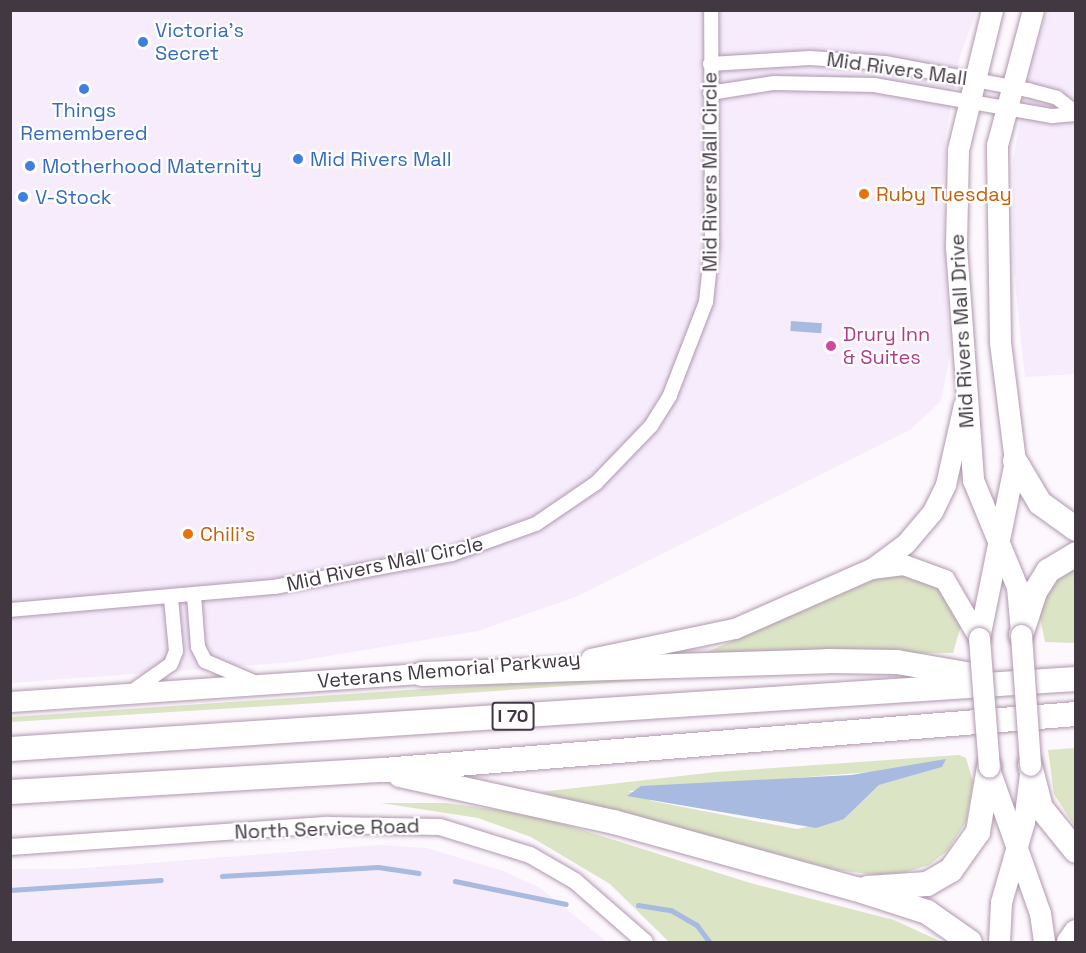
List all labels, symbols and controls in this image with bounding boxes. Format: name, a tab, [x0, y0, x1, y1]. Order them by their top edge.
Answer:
place label: Victoria's Secret	[155, 19, 244, 66]
marker: Victoria's Secret	[136, 35, 150, 49]
street label: Mid Rivers Mall	[825, 47, 969, 91]
street label: Mid Rivers Mall Circle	[698, 72, 722, 272]
marker: Things Remembered	[77, 82, 91, 96]
place label: Things Remembered	[20, 98, 148, 145]
place label: Mid Rivers Mall	[310, 147, 452, 171]
marker: Mid Rivers Mall	[291, 152, 305, 166]
place label: Motherhood Maternity	[42, 154, 262, 178]
marker: Motherhood Maternity	[23, 159, 37, 173]
place label: Ruby Tuesday	[876, 182, 1012, 206]
place label: V-Stock	[35, 185, 112, 209]
marker: Ruby Tuesday	[857, 187, 871, 201]
marker: V-Stock	[16, 190, 30, 204]
street label: Mid Rivers Mall Drive	[945, 233, 979, 429]
place label: Drury Inn & Suites	[843, 322, 930, 369]
marker: Drury Inn & Suites	[824, 339, 838, 353]
place label: Chili's	[200, 522, 255, 546]
marker: Chili's	[181, 527, 195, 541]
street label: Mid Rivers Mall Circle	[285, 531, 485, 597]
street label: Veterans Memorial Parkway	[316, 647, 582, 693]
road number: I 70	[490, 701, 536, 731]
street label: North Service Road	[234, 814, 420, 844]

